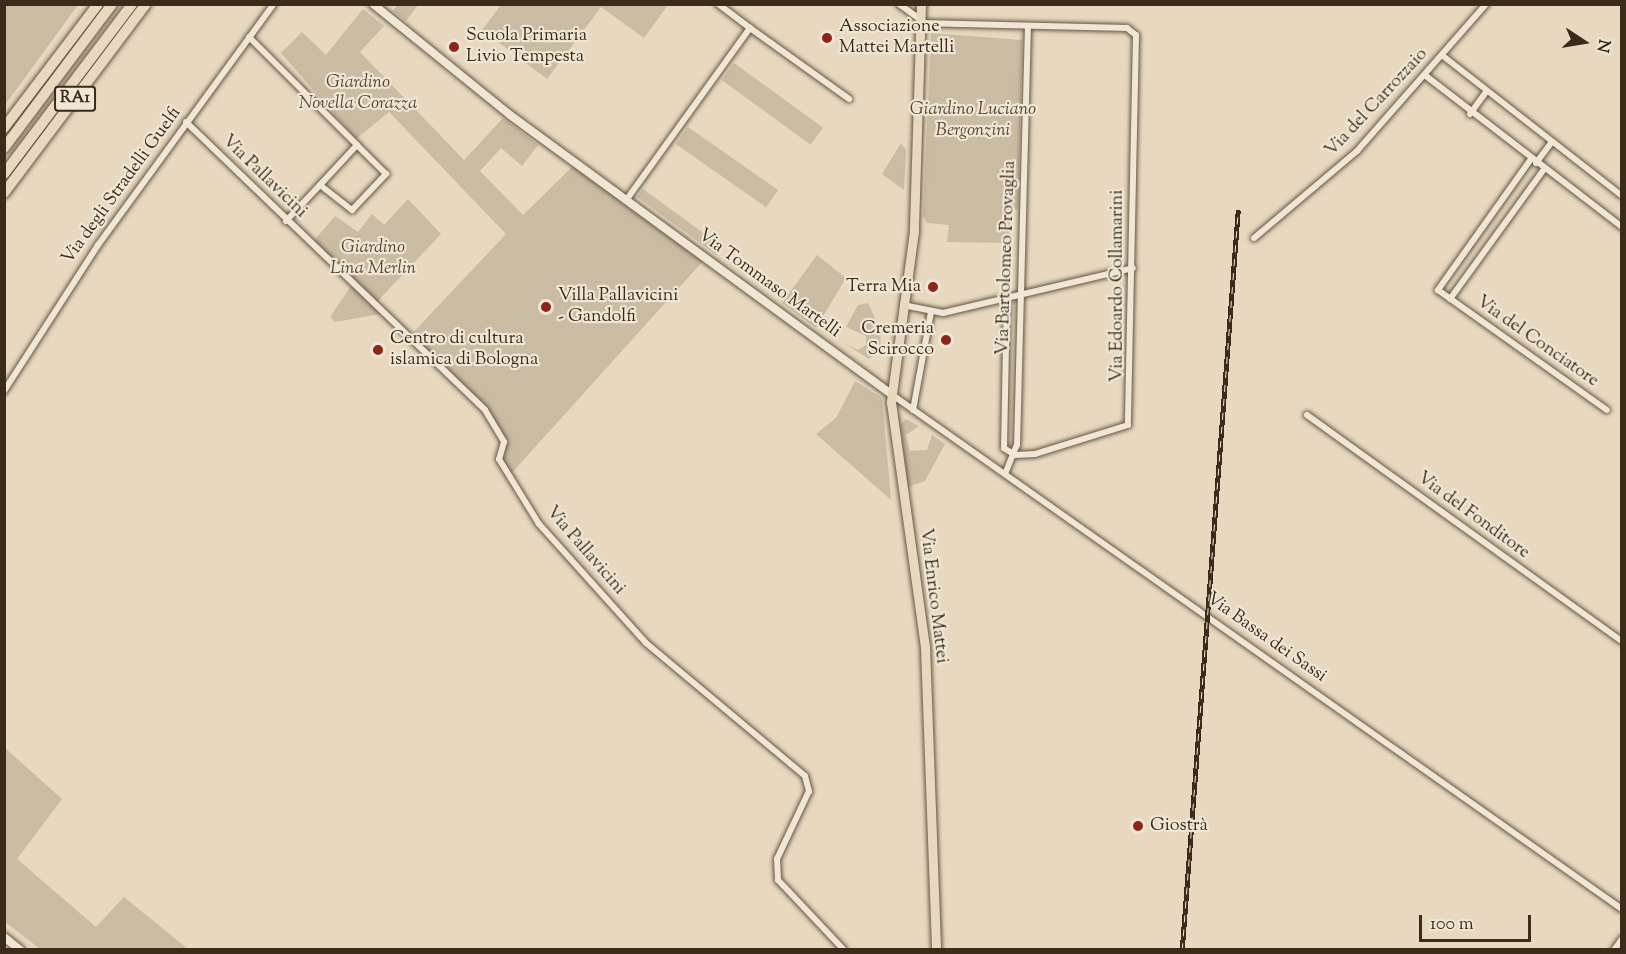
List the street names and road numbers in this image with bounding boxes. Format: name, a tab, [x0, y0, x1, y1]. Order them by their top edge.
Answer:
street label: Via del Carrozzaio	[1321, 44, 1433, 162]
road number: RA1	[54, 86, 96, 112]
street label: Via degli Stradelli Guelfi	[58, 103, 186, 269]
street label: Via Pallavicini	[217, 131, 311, 223]
street label: Via Bartolomeo Provaglia	[993, 160, 1021, 356]
street label: Via Edoardo Collamarini	[1107, 190, 1129, 382]
street label: Via Tommaso Martelli	[693, 225, 845, 343]
street label: Via del Conciatore	[1472, 292, 1602, 392]
street label: Via del Fonditore	[1412, 468, 1534, 564]
street label: Via Pallavicini	[541, 502, 629, 600]
street label: Via Enrico Mattei	[914, 527, 952, 665]
street label: Via Bassa dei Sassi	[1202, 588, 1330, 688]

